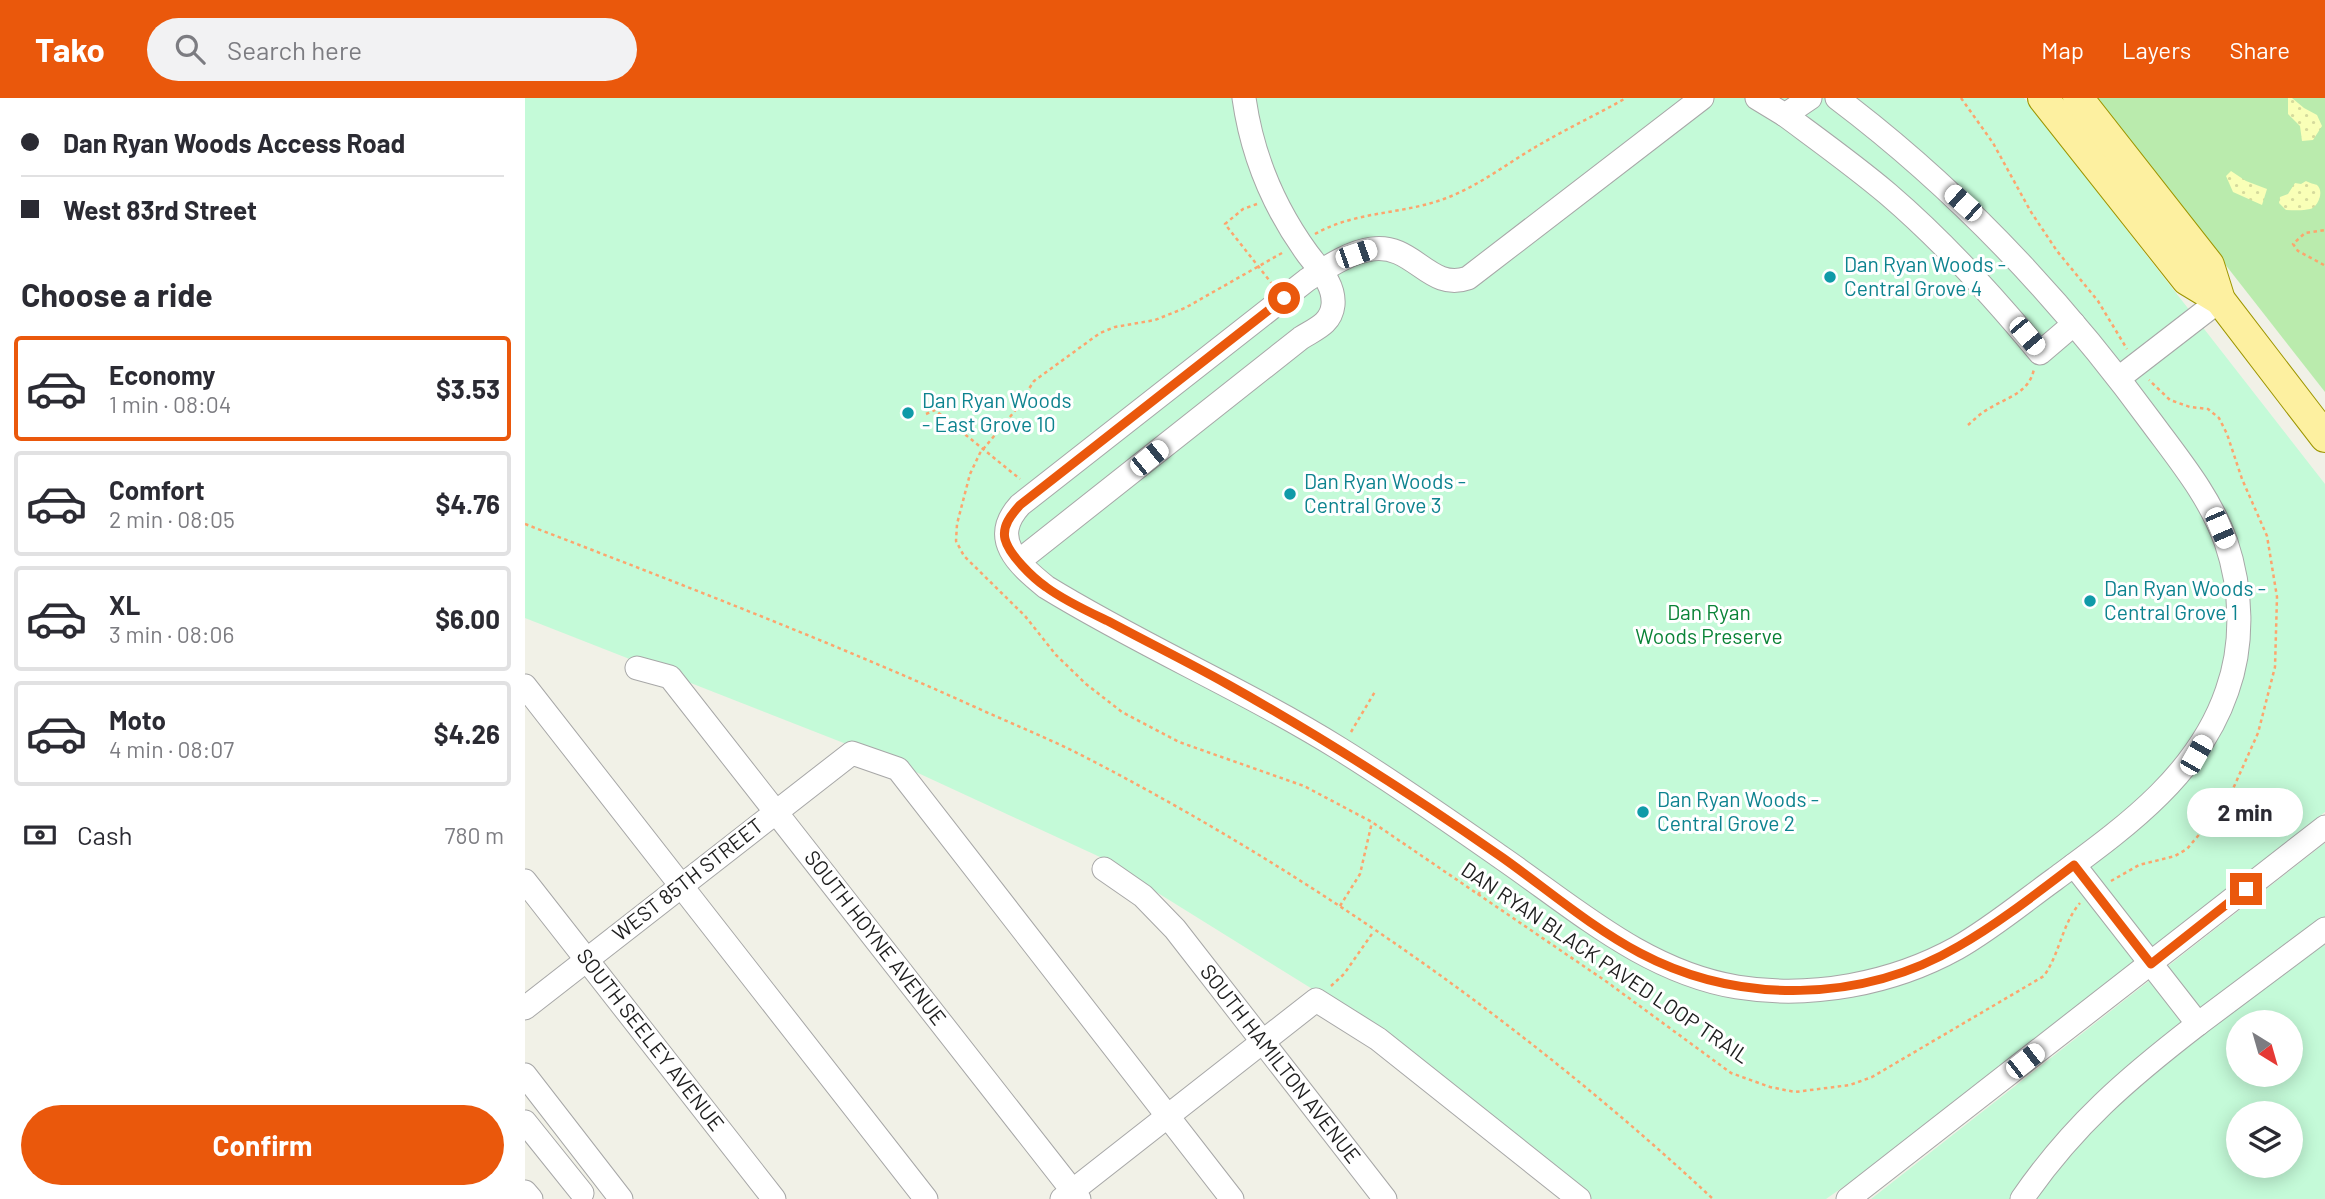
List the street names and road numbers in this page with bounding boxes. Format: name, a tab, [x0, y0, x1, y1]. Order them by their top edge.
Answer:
street label: WEST 85TH STREET	[607, 812, 767, 945]
street label: SOUTH HOYNE AVENUE	[800, 845, 952, 1029]
street label: DAN RYAN BLACK PAVED LOOP TRAIL	[1457, 856, 1755, 1068]
street label: SOUTH SEELEY AVENUE	[572, 943, 730, 1135]
street label: SOUTH HAMILTON AVENUE	[1196, 959, 1367, 1167]

